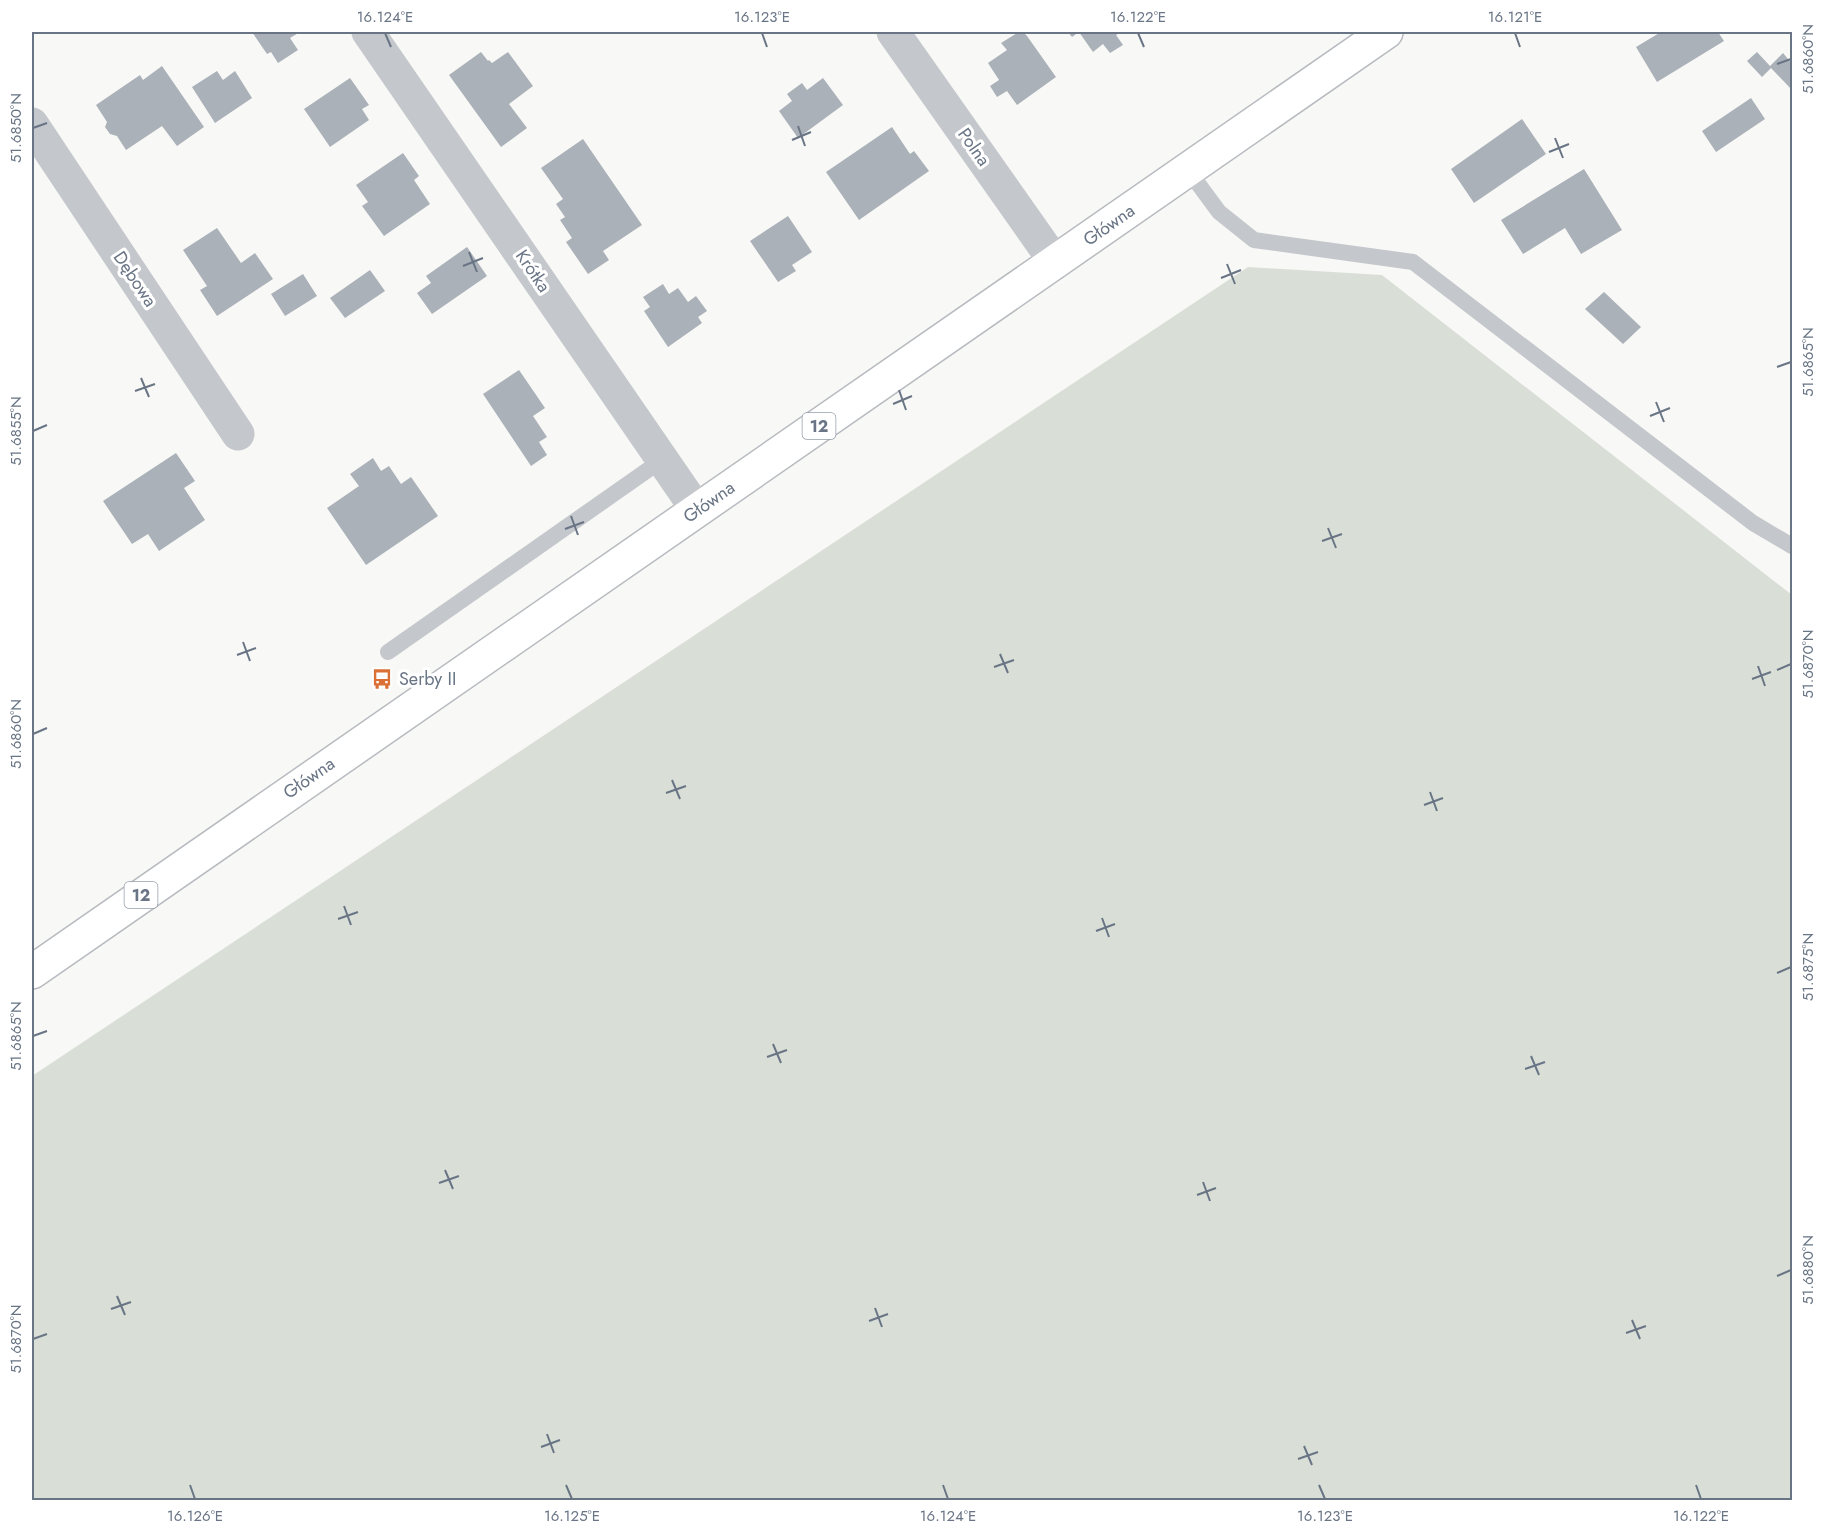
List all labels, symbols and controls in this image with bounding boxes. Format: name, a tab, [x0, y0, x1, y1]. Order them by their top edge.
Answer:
text: 16.124°E	[357, 6, 413, 28]
text: 16.123°E	[734, 6, 790, 28]
text: 16.122°E	[1110, 6, 1166, 28]
text: 16.121°E	[1488, 6, 1542, 28]
text: 51.6860°N	[1797, 24, 1819, 94]
text: 51.6850°N	[5, 93, 27, 163]
street label: Polna	[951, 123, 997, 171]
street label: Główna	[1078, 198, 1140, 252]
street label: Krótka	[509, 244, 557, 298]
street label: Dębowa	[107, 246, 163, 312]
text: 51.6865°N	[1797, 327, 1819, 397]
text: 51.6855°N	[5, 396, 27, 466]
road number: 12	[802, 413, 836, 439]
street label: Główna	[678, 475, 740, 529]
text: 51.6870°N	[1797, 630, 1819, 699]
place label: Serby II	[399, 666, 456, 692]
bus stop icon: Serby II	[370, 667, 394, 691]
text: 51.6860°N	[5, 699, 27, 769]
street label: Główna	[278, 751, 340, 805]
road number: 12	[124, 882, 158, 908]
text: 51.6875°N	[1797, 933, 1819, 1001]
text: 51.6865°N	[5, 1001, 27, 1071]
text: 51.6880°N	[1797, 1235, 1819, 1305]
text: 51.6870°N	[5, 1305, 27, 1374]
text: 16.126°E	[167, 1505, 223, 1527]
text: 16.125°E	[544, 1505, 600, 1527]
text: 16.124°E	[920, 1505, 976, 1527]
text: 16.123°E	[1297, 1505, 1353, 1527]
text: 16.122°E	[1673, 1505, 1729, 1527]

